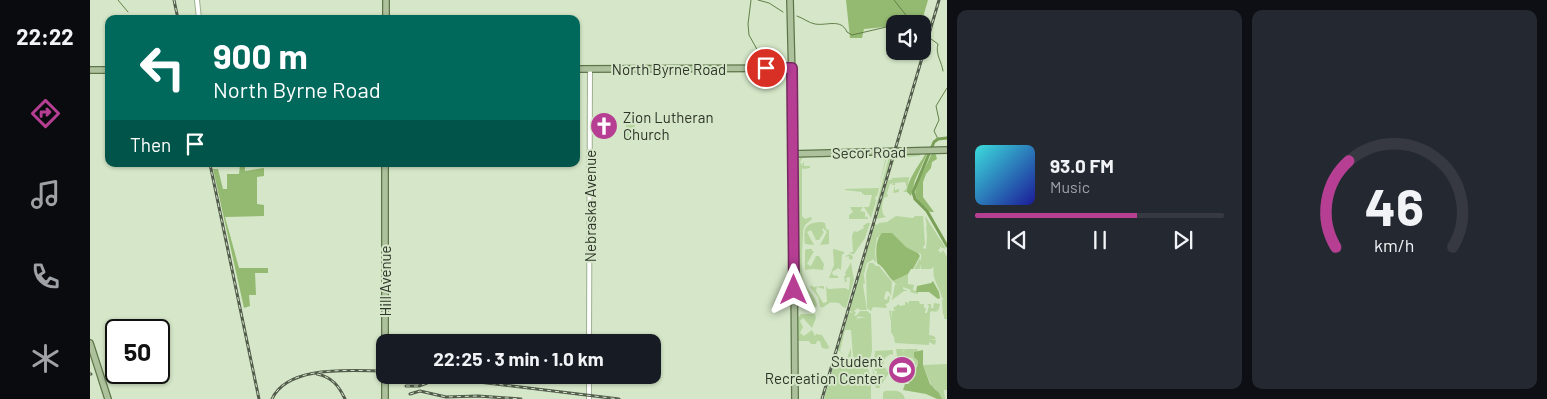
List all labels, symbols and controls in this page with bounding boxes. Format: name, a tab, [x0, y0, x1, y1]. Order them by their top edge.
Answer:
map controls	[886, 15, 931, 60]
button: sound	[886, 15, 931, 60]
text: 22:22	[16, 23, 74, 49]
text: 900 m	[213, 34, 308, 76]
icon: left	[130, 35, 195, 100]
pin	[745, 47, 787, 89]
icon: arrive	[752, 54, 780, 82]
street label: North Byrne Road	[612, 60, 726, 78]
text: North Byrne Road	[213, 76, 381, 102]
icon: directions	[28, 96, 63, 131]
place label: Zion Lutheran Church	[623, 108, 714, 143]
church icon: Zion Lutheran Church	[589, 111, 619, 141]
icon: arrive	[181, 130, 209, 158]
text: Then	[130, 133, 171, 156]
street label: Secor Road	[832, 142, 906, 162]
street label: Nebraska Avenue	[581, 150, 599, 262]
text: 93.0 FM	[1050, 154, 1114, 177]
text: 46	[1365, 174, 1424, 236]
icon: music	[28, 177, 63, 212]
text: Music	[1050, 177, 1090, 196]
icon: previous	[1003, 226, 1031, 254]
icon: pause	[1086, 226, 1114, 254]
icon: next	[1169, 226, 1197, 254]
text: km/h	[1374, 234, 1415, 256]
street label: Hill Avenue	[376, 245, 394, 317]
icon: phone	[28, 259, 63, 294]
position arrow	[767, 263, 819, 315]
speed limit sign: 50	[105, 319, 170, 384]
icon: climate	[28, 341, 63, 376]
text: 22:25 · 3 min · 1.0 km	[433, 347, 604, 370]
place label: Student Recreation Center	[765, 352, 884, 387]
sports icon: Student Recreation Center	[887, 355, 917, 385]

